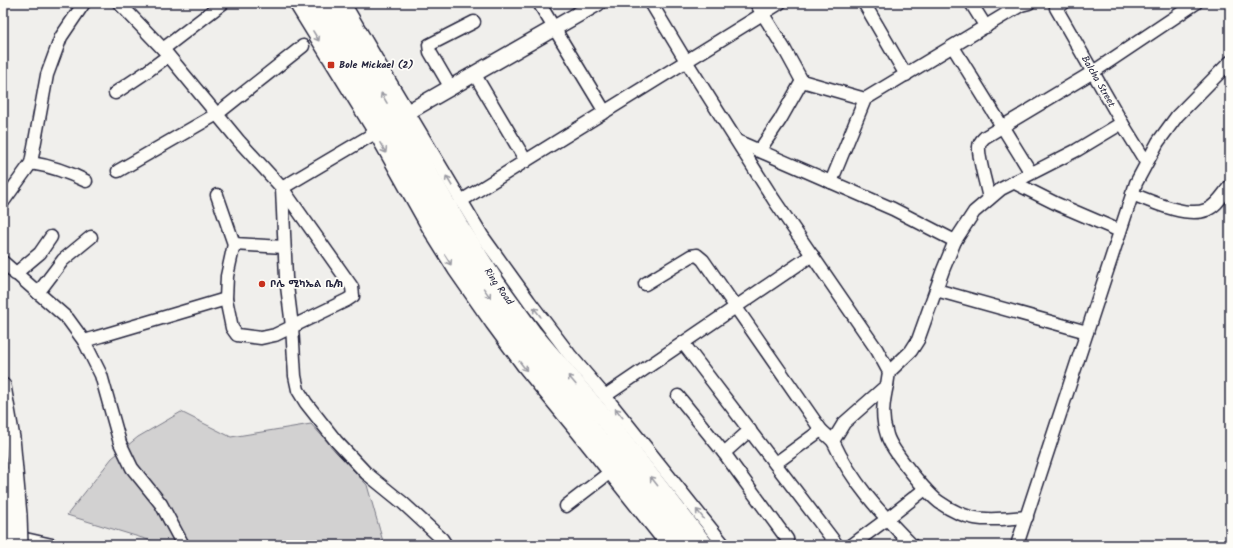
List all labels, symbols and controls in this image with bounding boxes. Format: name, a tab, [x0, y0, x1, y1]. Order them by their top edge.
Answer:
one-way arrow	[312, 30, 320, 42]
street label: Balcha Street	[1077, 52, 1119, 110]
place label: Bole Mickael (2)	[339, 57, 414, 73]
marker: Bole Mickael (2)	[326, 60, 336, 70]
one-way arrow	[380, 92, 388, 104]
one-way arrow	[379, 142, 387, 154]
one-way arrow	[445, 175, 453, 187]
one-way arrow	[445, 254, 453, 266]
street label: Ring Road	[480, 265, 518, 309]
place label: ቦሌ ሚካኤል ቤ/ክ	[270, 276, 343, 292]
marker: ቦሌ ሚካኤል ቤ/ክ	[257, 279, 267, 289]
one-way arrow	[483, 287, 491, 298]
one-way arrow	[533, 307, 541, 318]
one-way arrow	[519, 361, 527, 372]
one-way arrow	[568, 375, 577, 386]
one-way arrow	[615, 408, 624, 418]
one-way arrow	[650, 476, 659, 487]
one-way arrow	[696, 509, 705, 520]

